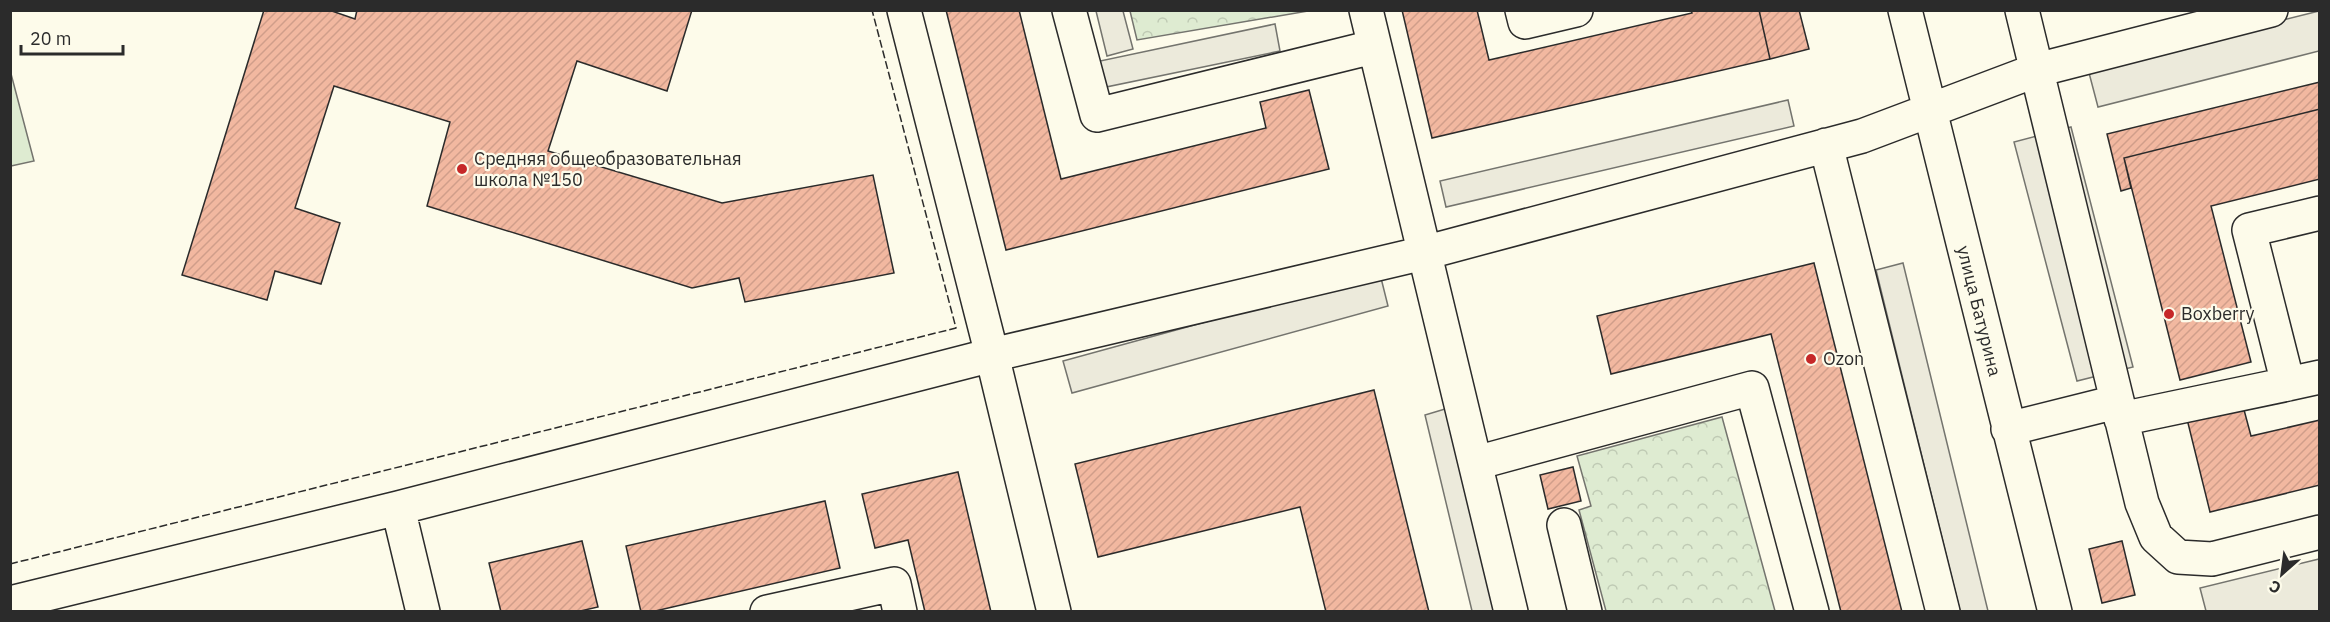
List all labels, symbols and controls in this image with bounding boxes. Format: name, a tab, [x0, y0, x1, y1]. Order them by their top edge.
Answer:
scale bar	[21, 18, 123, 56]
text: 20 m	[30, 27, 72, 50]
place label: Средняя общеобразовательная школа №150	[474, 147, 742, 191]
marker: Средняя общеобразовательная школа №150	[455, 162, 469, 176]
street label: улица Батурина	[1952, 243, 2007, 379]
place label: Boxberry	[2181, 302, 2254, 325]
marker: Boxberry	[2162, 307, 2176, 321]
place label: Ozon	[1823, 347, 1864, 370]
marker: Ozon	[1804, 352, 1818, 366]
north arrow	[2252, 544, 2312, 604]
text: С	[2266, 576, 2284, 599]

